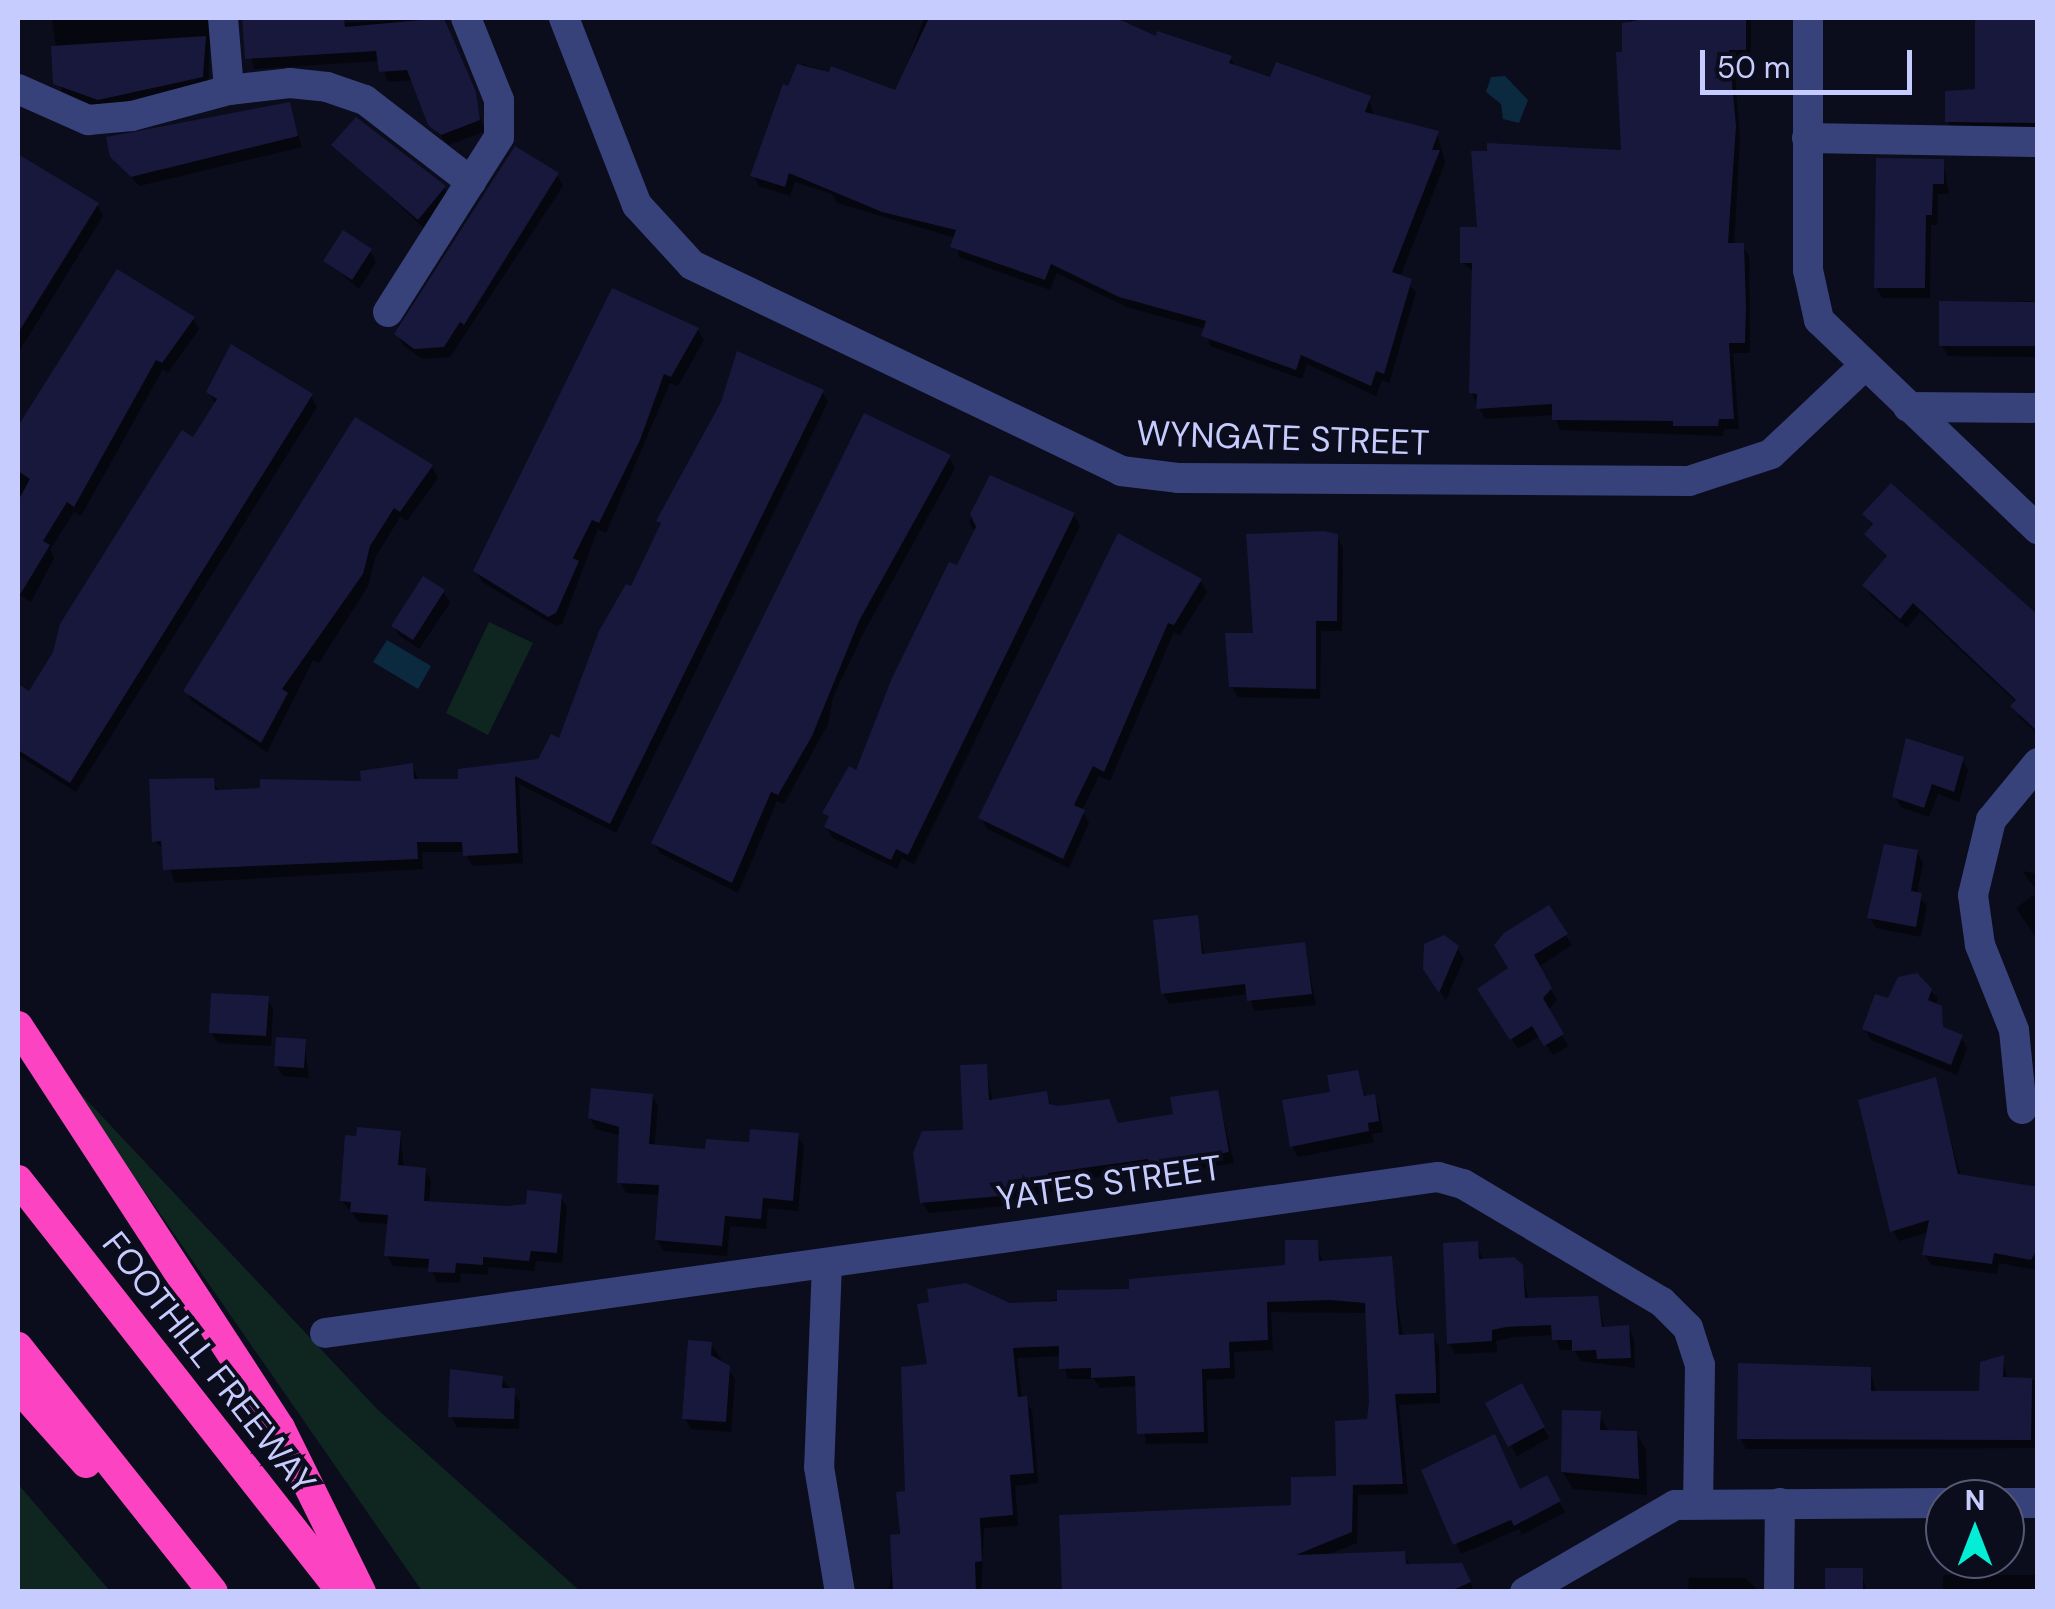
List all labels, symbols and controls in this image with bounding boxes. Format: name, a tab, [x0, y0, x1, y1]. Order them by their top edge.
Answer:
scale bar	[1705, 30, 1918, 92]
text: 50 m	[1717, 48, 1791, 87]
street label: WYNGATE STREET	[1136, 412, 1430, 464]
street label: YATES STREET	[994, 1146, 1224, 1220]
street label: FOOTHILL FREEWAY	[94, 1224, 324, 1502]
north arrow	[1925, 1479, 2025, 1579]
text: N	[1965, 1482, 1985, 1519]

